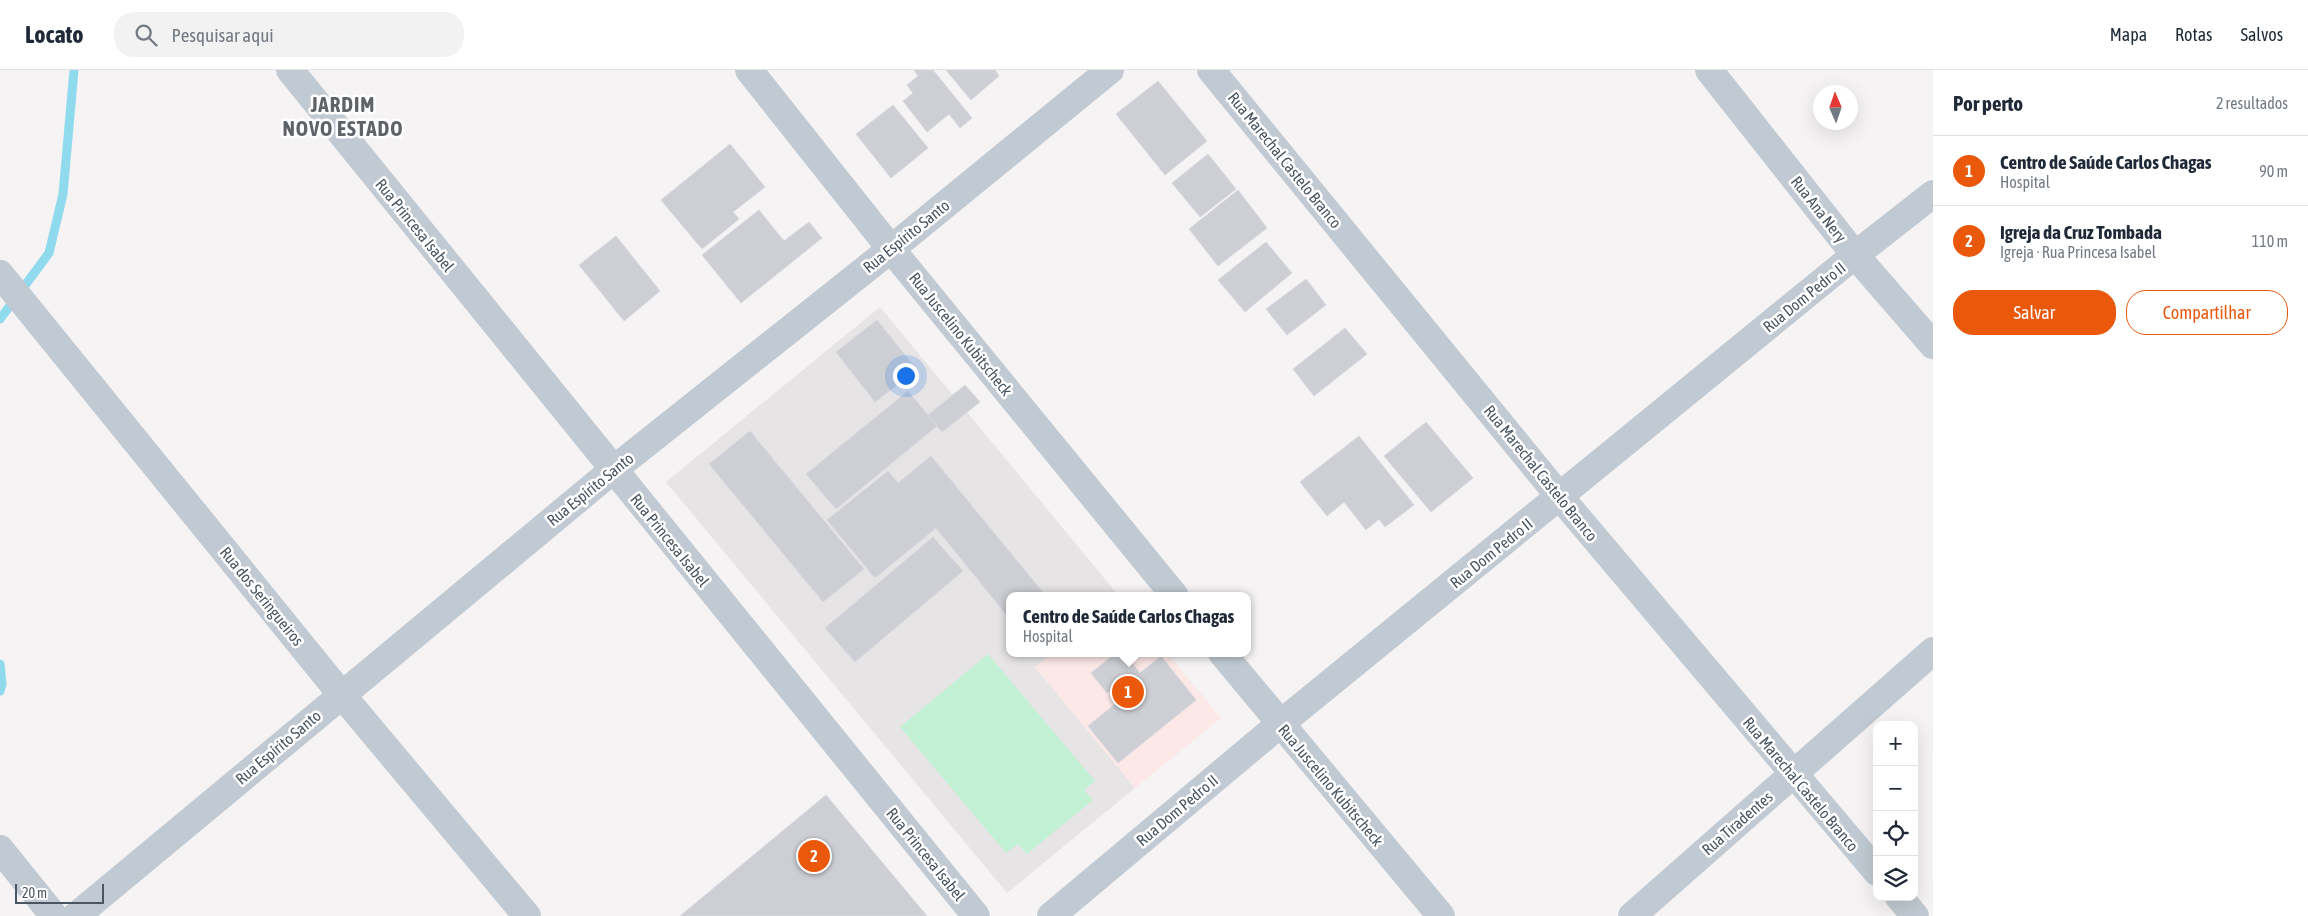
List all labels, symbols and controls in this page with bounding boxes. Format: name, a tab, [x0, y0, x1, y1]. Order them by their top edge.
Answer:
search box	[114, 12, 464, 57]
text: Locato	[25, 21, 84, 48]
icon: search	[132, 21, 160, 49]
text: Pesquisar aqui	[172, 24, 274, 46]
text: Mapa	[2110, 24, 2147, 45]
text: Rotas	[2175, 24, 2212, 45]
text: Salvos	[2240, 24, 2283, 45]
north arrow	[1813, 85, 1858, 130]
street label: Rua Marechal Castelo Branco	[1225, 89, 1345, 231]
text: Por perto	[1953, 91, 2023, 115]
district label: JARDIM NOVO ESTADO	[282, 92, 404, 140]
text: 2 resultados	[2216, 94, 2288, 112]
text: Centro de Saúde Carlos Chagas	[2000, 151, 2211, 173]
text: 1	[1965, 162, 1973, 180]
text: 90 m	[2259, 162, 2288, 180]
street label: Rua Ana Nery	[1787, 172, 1851, 246]
text: Hospital	[2000, 173, 2050, 191]
street label: Rua Princesa Isabel	[372, 175, 458, 276]
street label: Rua Espírito Santo	[859, 196, 953, 277]
text: Igreja da Cruz Tombada	[2000, 221, 2162, 243]
text: 2	[1965, 232, 1973, 250]
text: 110 m	[2252, 232, 2288, 250]
text: Igreja · Rua Princesa Isabel	[2000, 243, 2156, 261]
street label: Rua Dom Pedro II	[1759, 258, 1849, 336]
street label: Rua Juscelino Kubitscheck	[906, 269, 1016, 399]
button: Salvar	[1953, 290, 2116, 335]
button: Compartilhar	[2126, 290, 2288, 335]
your location	[893, 363, 919, 389]
street label: Rua Marechal Castelo Branco	[1481, 402, 1601, 544]
street label: Rua Espírito Santo	[543, 449, 637, 530]
street label: Rua Princesa Isabel	[627, 490, 713, 591]
street label: Rua Dom Pedro II	[1446, 514, 1536, 592]
street label: Rua dos Seringueiros	[216, 543, 308, 650]
popup	[1006, 592, 1251, 657]
text: Centro de Saúde Carlos Chagas	[1023, 605, 1234, 627]
text: Hospital	[1023, 627, 1073, 645]
pin: 1	[1112, 673, 1144, 711]
street label: Rua Espírito Santo	[232, 706, 325, 789]
street label: Rua Marechal Castelo Branco	[1740, 713, 1862, 855]
street label: Rua Juscelino Kubitscheck	[1275, 721, 1387, 849]
map controls	[1873, 721, 1918, 901]
button: +	[1873, 721, 1918, 766]
button: −	[1873, 766, 1918, 811]
street label: Rua Dom Pedro II	[1133, 771, 1221, 849]
street label: Rua Tiradentes	[1698, 787, 1776, 859]
street label: Rua Princesa Isabel	[883, 804, 969, 905]
button: locate	[1873, 811, 1918, 856]
pin: 2	[798, 837, 830, 875]
button: layers	[1873, 856, 1918, 901]
scale bar	[15, 881, 104, 904]
text: 20 m	[22, 885, 47, 901]

